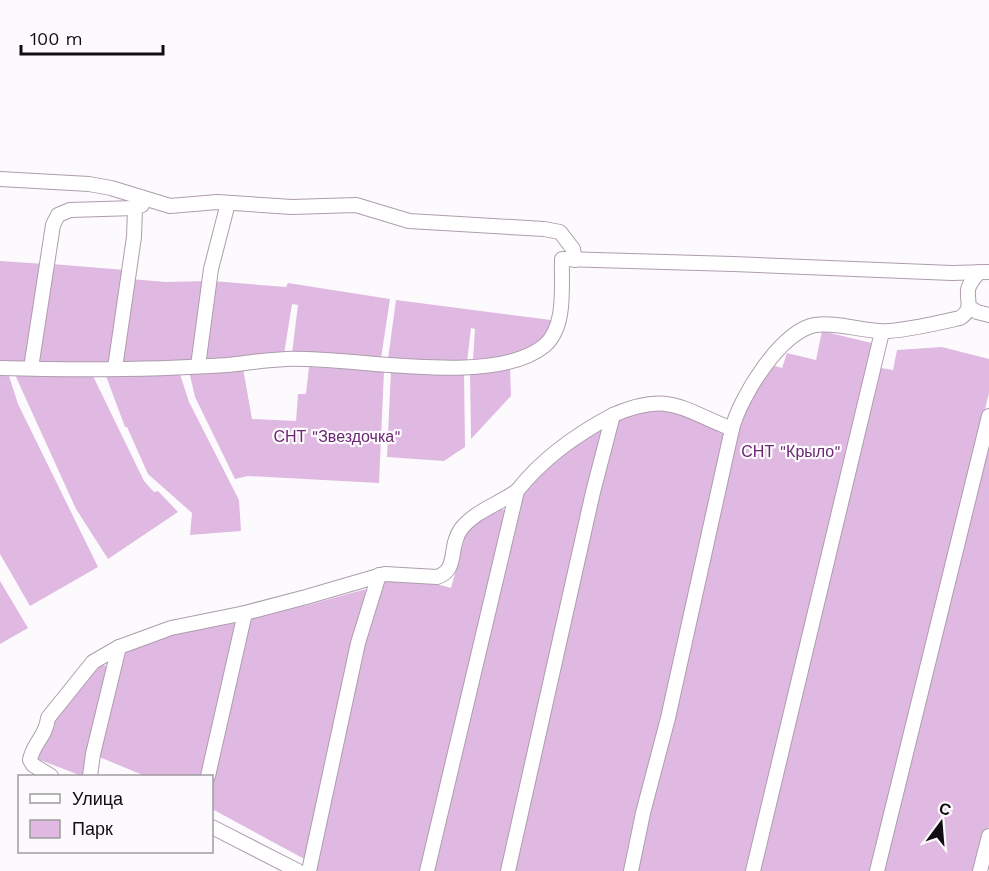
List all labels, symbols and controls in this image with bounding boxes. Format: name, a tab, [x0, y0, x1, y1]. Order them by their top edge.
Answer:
scale bar	[21, 18, 164, 56]
text: 100 m	[30, 28, 83, 49]
park label: СНТ "Звездочка"	[273, 427, 401, 446]
park label: СНТ "Крыло"	[741, 442, 841, 461]
legend	[18, 775, 213, 853]
text: Улица	[72, 788, 124, 809]
north arrow	[911, 793, 971, 853]
text: С	[937, 798, 954, 820]
text: Парк	[72, 818, 113, 839]

